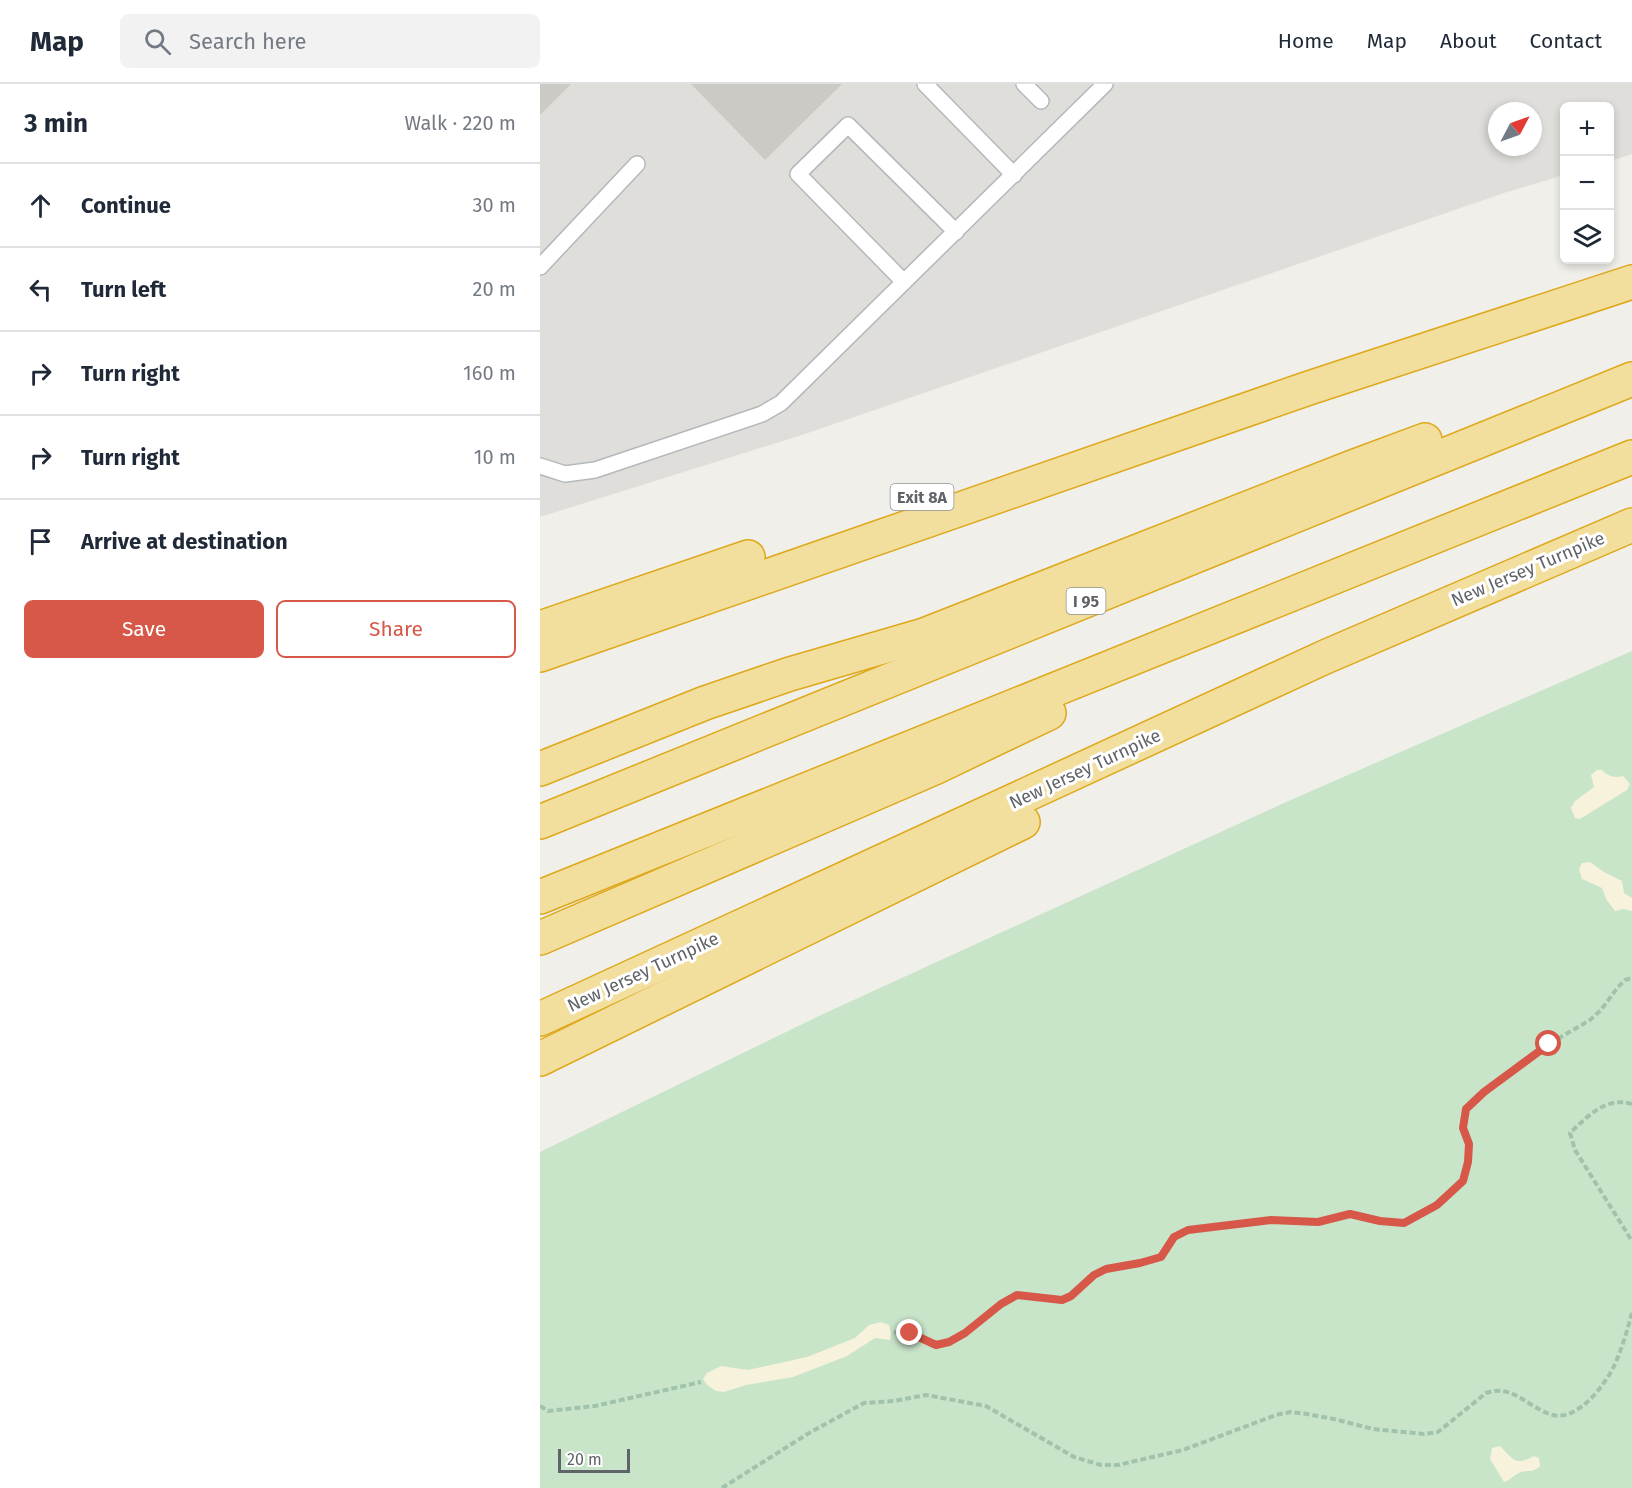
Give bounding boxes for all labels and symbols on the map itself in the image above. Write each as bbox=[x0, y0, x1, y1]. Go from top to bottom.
north arrow bbox=[1488, 102, 1542, 156]
road number: Exit 8A bbox=[890, 484, 953, 510]
street label: New Jersey Turnpike bbox=[1448, 527, 1608, 611]
road number: I 95 bbox=[1066, 588, 1106, 614]
street label: New Jersey Turnpike bbox=[1006, 724, 1164, 814]
street label: New Jersey Turnpike bbox=[564, 927, 722, 1017]
route start bbox=[1535, 1030, 1561, 1056]
route end bbox=[896, 1319, 922, 1345]
scale bar bbox=[558, 1446, 630, 1474]

